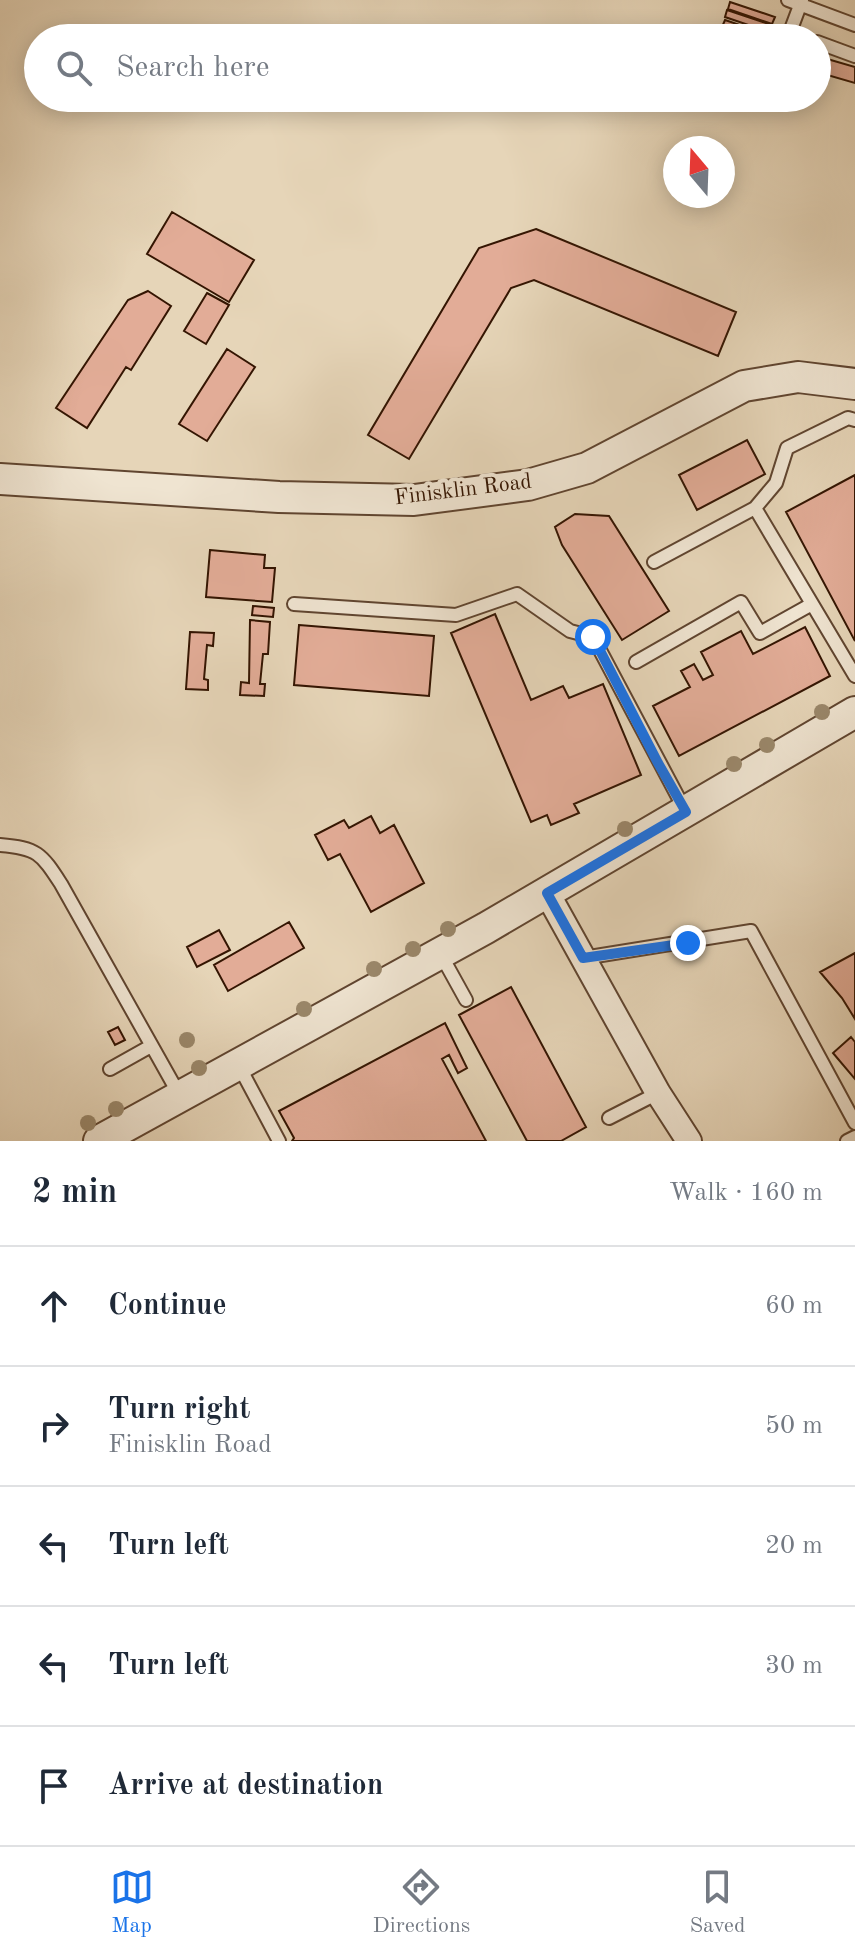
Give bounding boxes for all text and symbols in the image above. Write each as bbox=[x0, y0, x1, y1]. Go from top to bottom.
search box bbox=[24, 24, 831, 112]
icon: search bbox=[52, 46, 96, 90]
text: Search here bbox=[116, 53, 270, 83]
north arrow bbox=[663, 136, 735, 208]
street label: Finisklin Road bbox=[393, 471, 533, 509]
route start bbox=[575, 619, 611, 655]
route end bbox=[670, 925, 706, 961]
text: 2 min bbox=[32, 1176, 117, 1210]
text: Walk · 160 m bbox=[669, 1180, 823, 1206]
icon: ahead bbox=[32, 1284, 76, 1328]
text: Continue bbox=[108, 1291, 227, 1321]
text: 60 m bbox=[765, 1293, 823, 1319]
text: Turn right bbox=[108, 1395, 250, 1425]
icon: right bbox=[32, 1404, 76, 1448]
text: 50 m bbox=[765, 1413, 823, 1439]
text: Finisklin Road bbox=[108, 1432, 272, 1458]
icon: left bbox=[32, 1524, 76, 1568]
text: Turn left bbox=[108, 1531, 229, 1561]
text: 20 m bbox=[765, 1533, 823, 1559]
icon: left bbox=[32, 1644, 76, 1688]
text: Turn left bbox=[108, 1651, 229, 1681]
text: 30 m bbox=[765, 1653, 823, 1679]
icon: arrive bbox=[32, 1764, 76, 1808]
text: Arrive at destination bbox=[108, 1771, 383, 1801]
tab: Map bbox=[110, 1865, 154, 1940]
tab: Directions bbox=[373, 1865, 470, 1940]
tab: Saved bbox=[689, 1865, 745, 1940]

